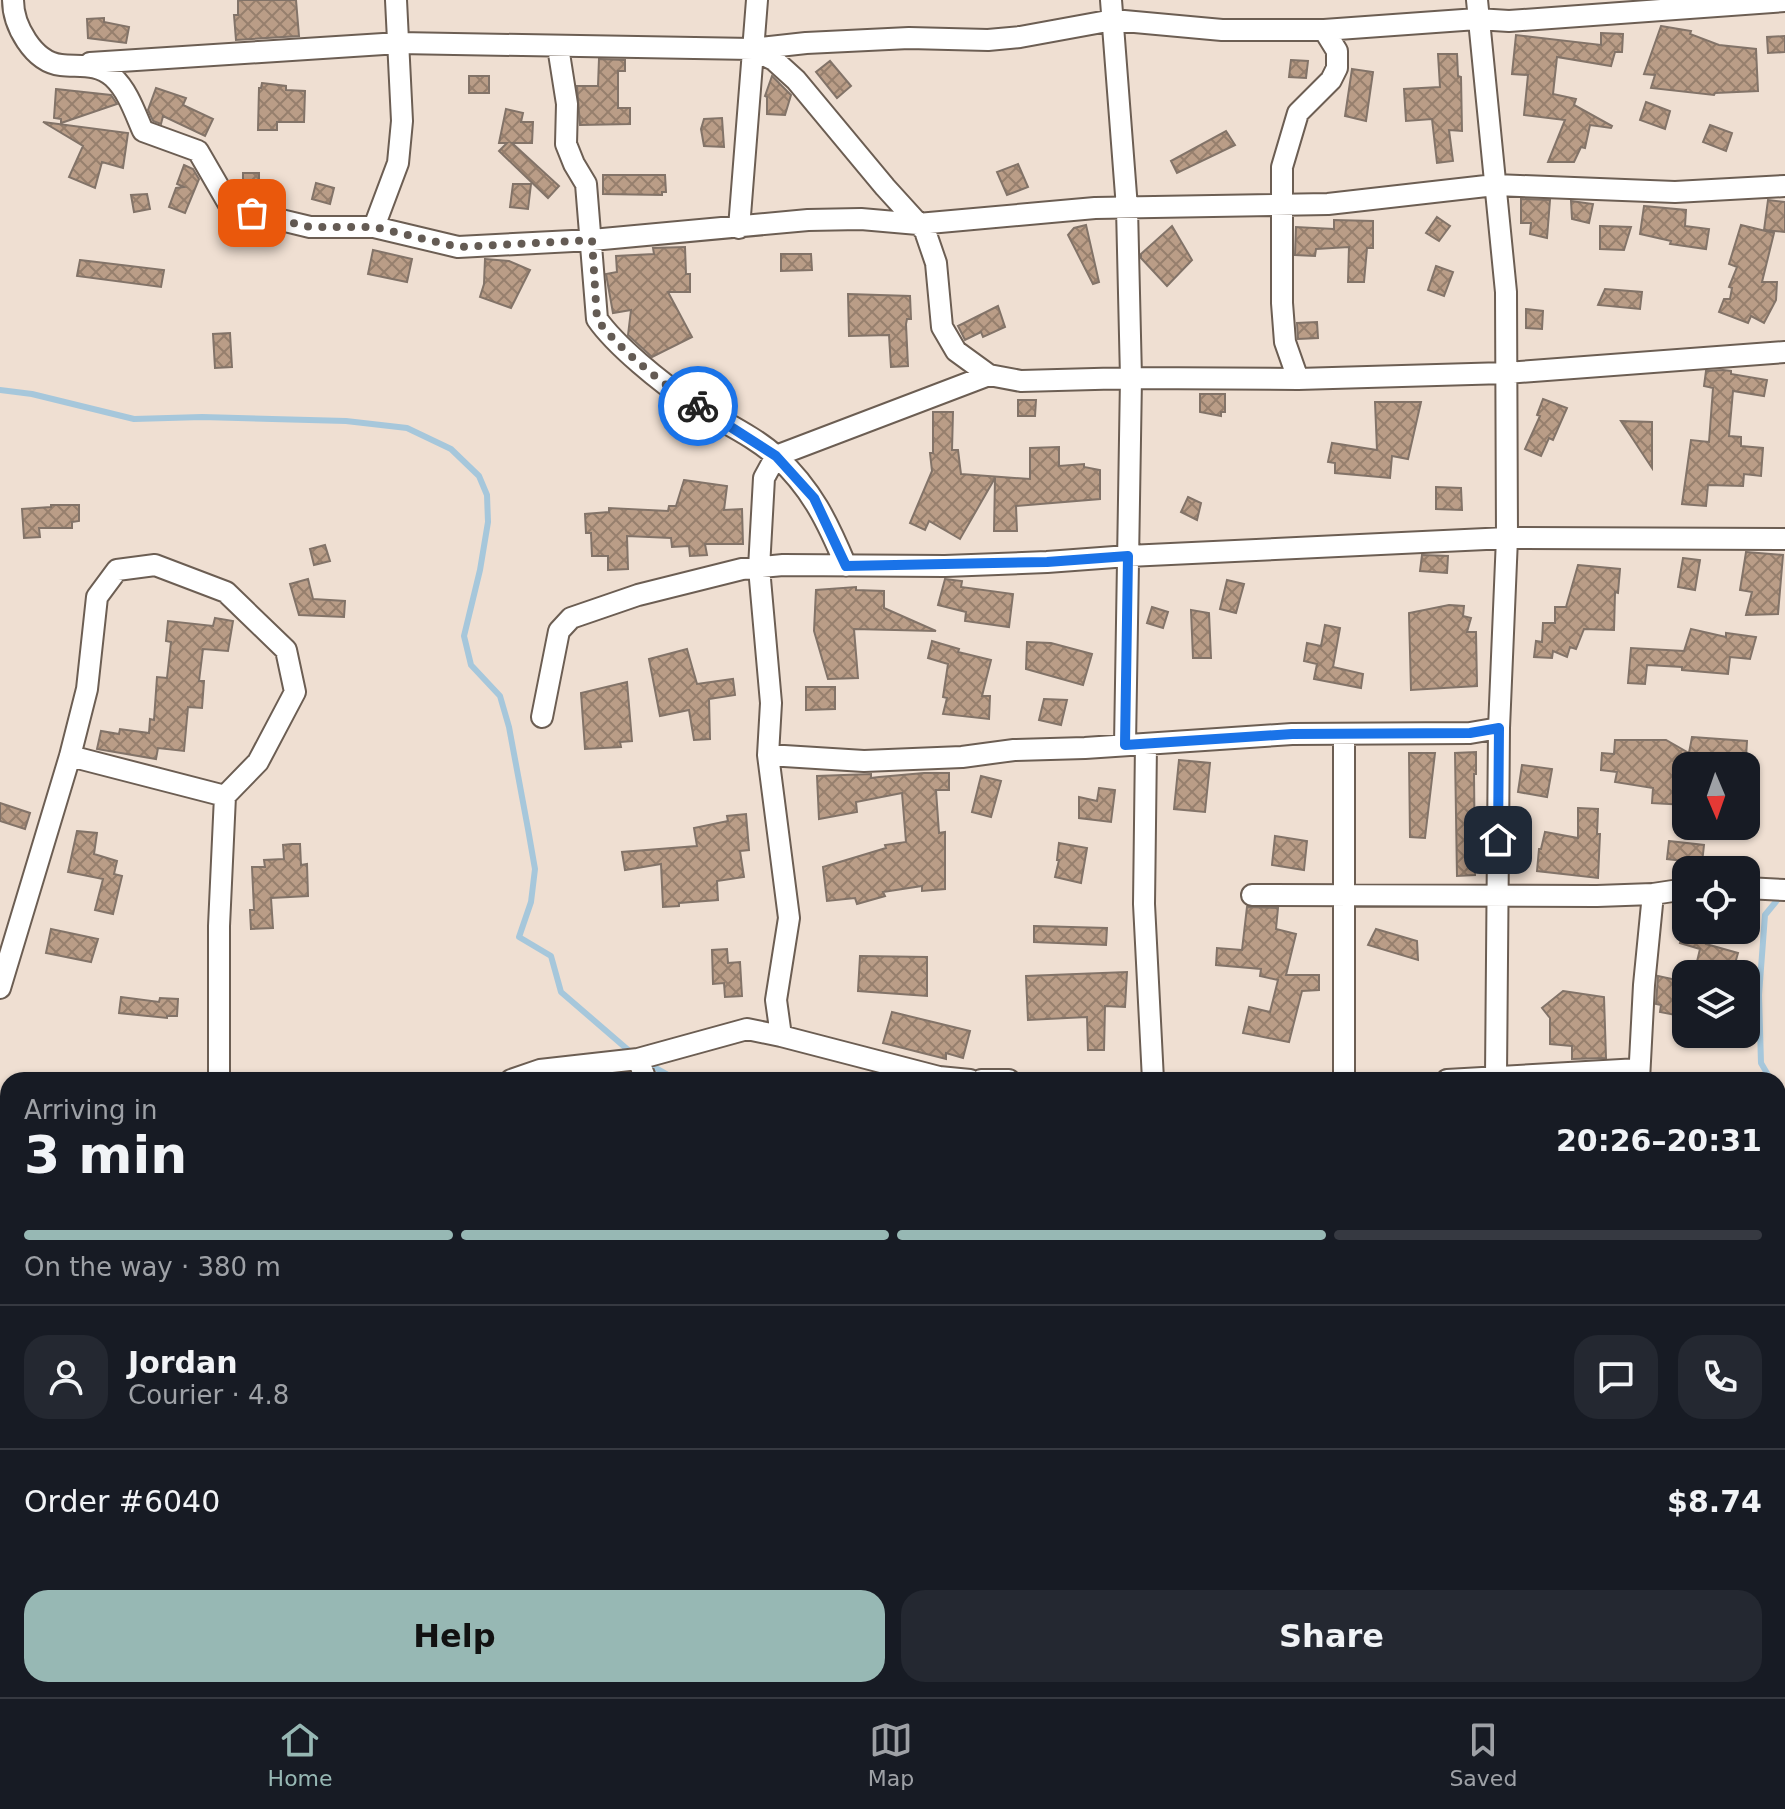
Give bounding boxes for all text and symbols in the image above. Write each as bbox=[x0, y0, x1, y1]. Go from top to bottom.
pin bbox=[218, 179, 286, 247]
icon: bag bbox=[230, 191, 274, 235]
courier bbox=[658, 366, 738, 446]
icon: bike bbox=[676, 384, 720, 428]
north arrow bbox=[1672, 752, 1760, 840]
map controls bbox=[1672, 752, 1760, 1048]
pin bbox=[1464, 806, 1532, 874]
icon: home bbox=[1476, 818, 1520, 862]
button: locate bbox=[1672, 856, 1760, 944]
button: layers bbox=[1672, 960, 1760, 1048]
text: Arriving in bbox=[24, 1095, 158, 1125]
text: 20:26–20:31 bbox=[1556, 1123, 1762, 1158]
text: 3 min bbox=[24, 1125, 187, 1185]
text: On the way · 380 m bbox=[24, 1252, 281, 1282]
button: person bbox=[24, 1335, 108, 1419]
button: chat bbox=[1574, 1335, 1658, 1419]
button: phone bbox=[1678, 1335, 1762, 1419]
text: Jordan bbox=[128, 1345, 238, 1380]
text: Courier · 4.8 bbox=[128, 1380, 289, 1410]
text: Order #6040 bbox=[24, 1484, 220, 1519]
text: $8.74 bbox=[1667, 1484, 1762, 1519]
button: Help bbox=[24, 1590, 885, 1682]
button: Share bbox=[901, 1590, 1762, 1682]
tab: Home bbox=[268, 1718, 333, 1791]
tab: Map bbox=[868, 1718, 914, 1791]
tab: Saved bbox=[1449, 1718, 1517, 1791]

